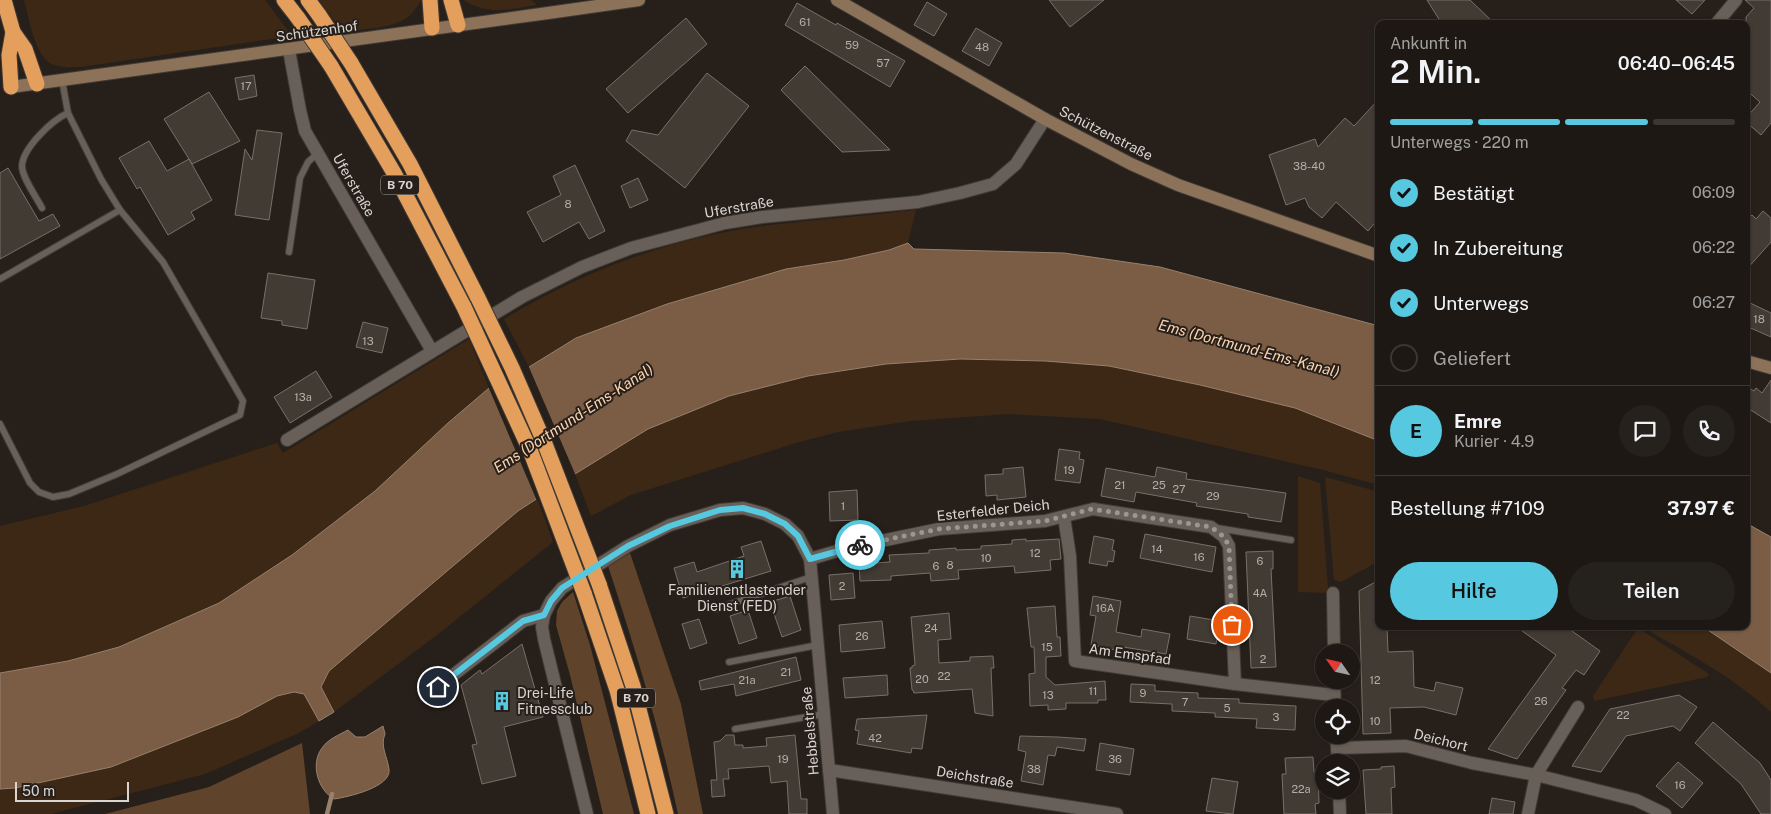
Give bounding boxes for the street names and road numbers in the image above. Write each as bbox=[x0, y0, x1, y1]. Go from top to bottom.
street label: Schützenhof bbox=[275, 17, 359, 45]
street label: Schützenstraße bbox=[1057, 103, 1155, 163]
street label: Uferstraße bbox=[330, 151, 378, 219]
road number: B 70 bbox=[381, 176, 419, 194]
street label: Uferstraße bbox=[703, 193, 775, 221]
street label: Esterfelder Deich bbox=[936, 496, 1050, 524]
street label: Am Emspfad bbox=[1088, 640, 1172, 668]
street label: Hebbelstraße bbox=[798, 686, 822, 776]
road number: B 70 bbox=[617, 688, 655, 708]
street label: Deichort bbox=[1412, 726, 1470, 754]
street label: Deichstraße bbox=[935, 763, 1015, 791]

